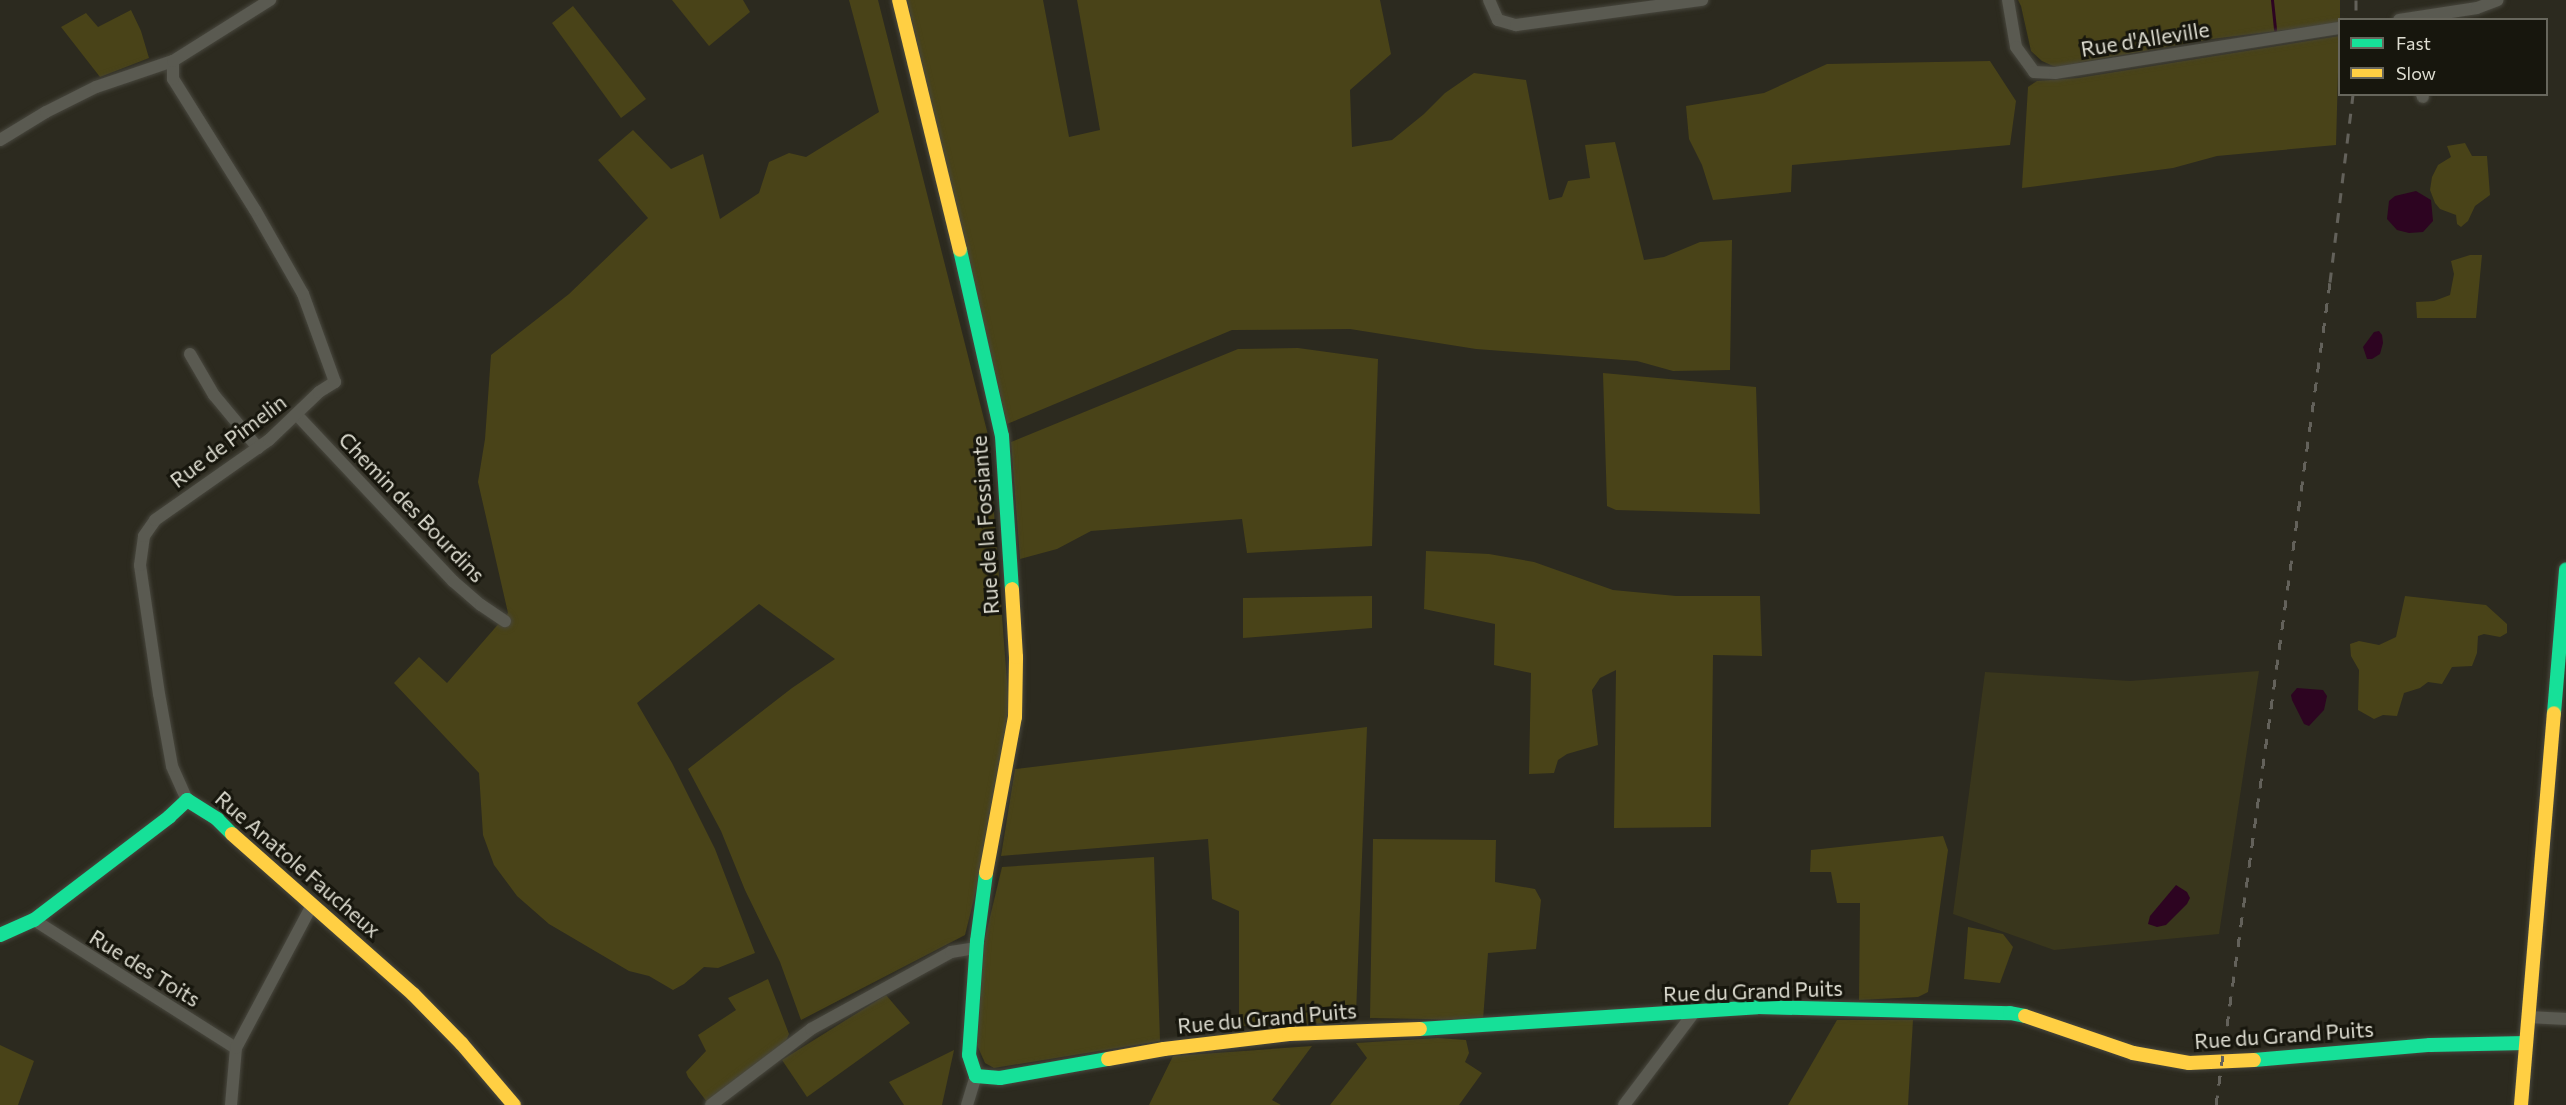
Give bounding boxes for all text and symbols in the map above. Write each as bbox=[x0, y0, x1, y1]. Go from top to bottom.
street label: Rue d'Alleville bbox=[2079, 16, 2211, 62]
legend bbox=[2338, 18, 2548, 96]
text: Fast bbox=[2396, 32, 2431, 54]
text: Slow bbox=[2396, 62, 2436, 84]
street label: Rue de Pimelin bbox=[165, 389, 291, 493]
street label: Chemin des Bourdins bbox=[334, 427, 490, 587]
street label: Rue de la Fossiante bbox=[966, 435, 1004, 615]
street label: Rue Anatole Faucheux bbox=[210, 785, 386, 943]
street label: Rue des Toits bbox=[85, 924, 205, 1012]
street label: Rue du Grand Puits bbox=[1663, 975, 1843, 1007]
street label: Rue du Grand Puits bbox=[1176, 998, 1358, 1038]
street label: Rue du Grand Puits bbox=[2193, 1016, 2375, 1054]

